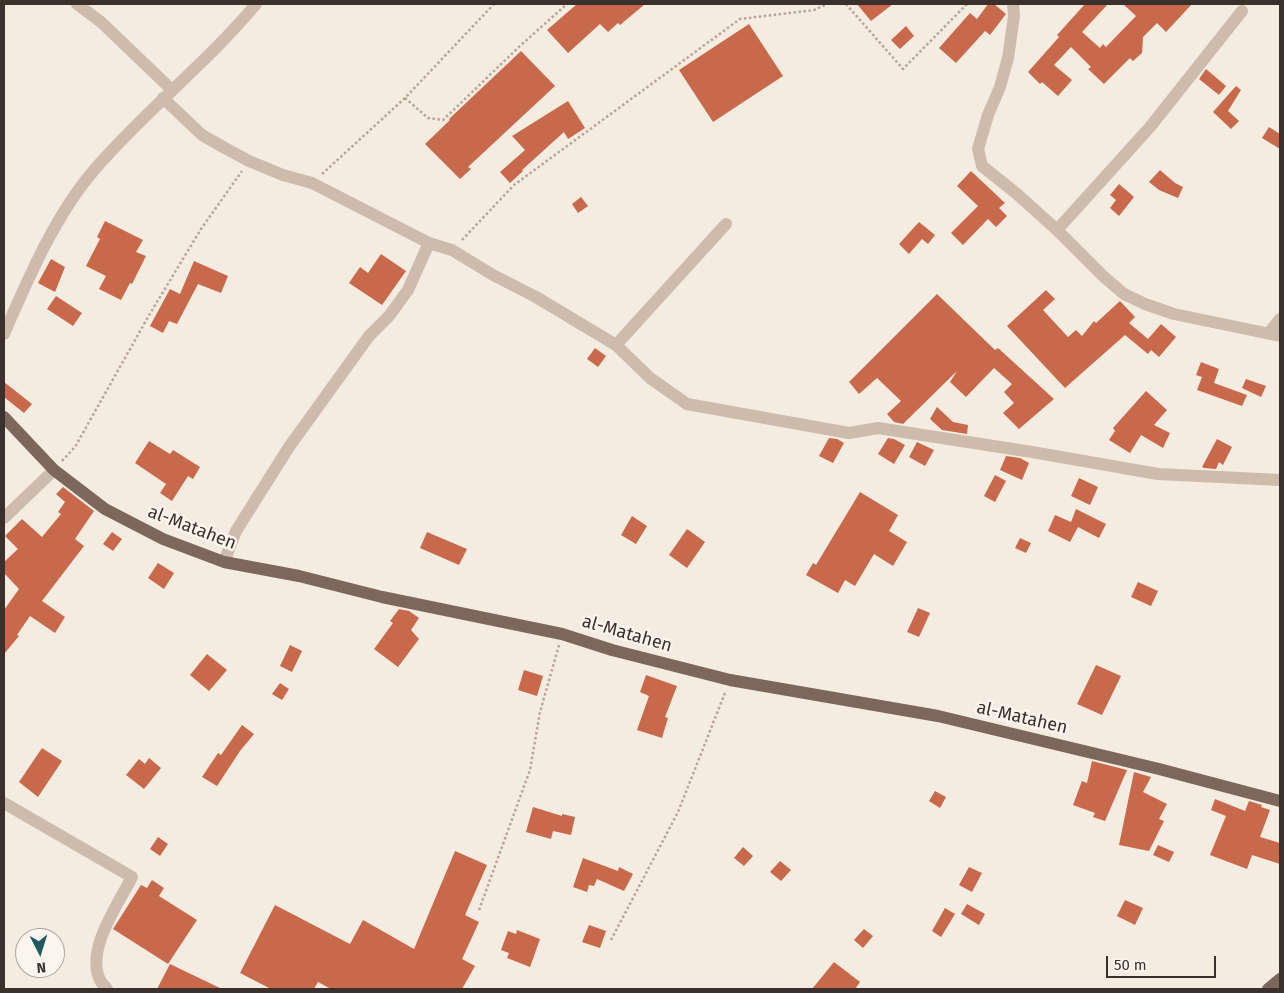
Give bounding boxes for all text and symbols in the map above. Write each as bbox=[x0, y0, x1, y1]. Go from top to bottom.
street label: al-Matahen bbox=[145, 501, 239, 555]
street label: al-Matahen bbox=[579, 611, 675, 657]
street label: al-Matahen bbox=[974, 697, 1070, 739]
north arrow bbox=[15, 928, 65, 978]
scale bar bbox=[1109, 946, 1219, 978]
text: 50 m bbox=[1114, 956, 1147, 974]
text: N bbox=[36, 959, 47, 976]

